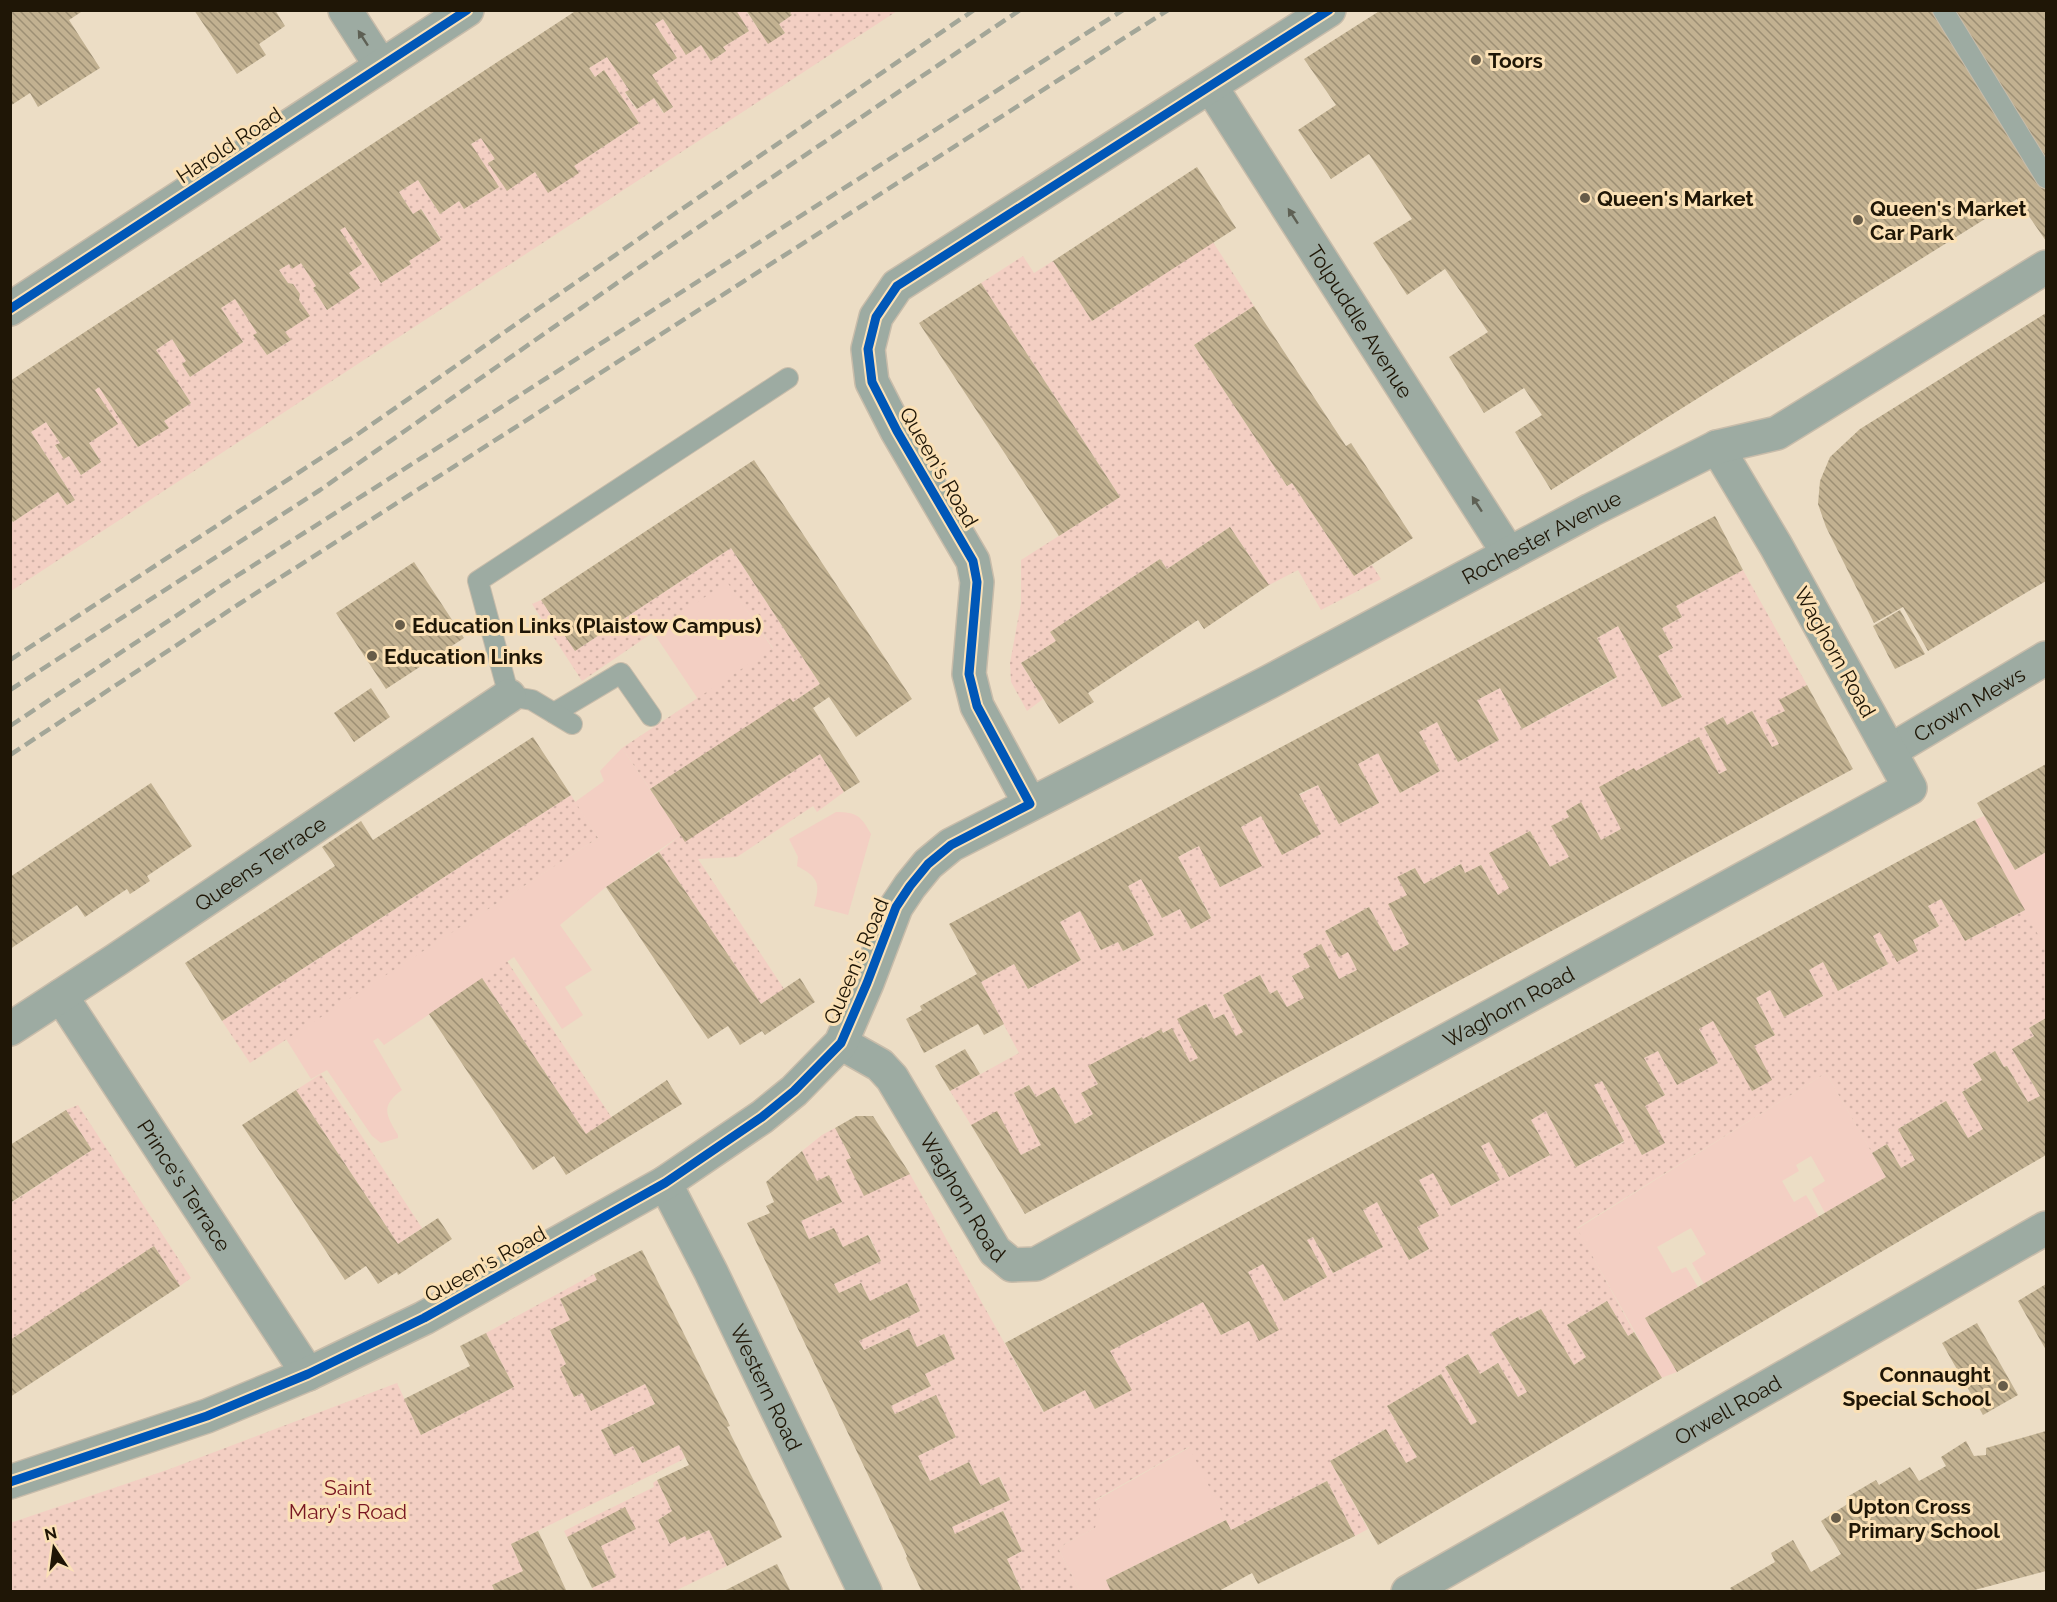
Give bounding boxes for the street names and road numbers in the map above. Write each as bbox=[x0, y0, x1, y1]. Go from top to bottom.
street label: Harold Road bbox=[172, 102, 286, 188]
street label: Tolpuddle Avenue bbox=[1302, 240, 1419, 403]
street label: Queen's Road bbox=[894, 402, 984, 532]
street label: Rochester Avenue bbox=[1457, 485, 1625, 589]
street label: Waghorn Road bbox=[1789, 582, 1881, 722]
street label: Crown Mews bbox=[1909, 661, 2029, 747]
street label: Queens Terrace bbox=[190, 810, 330, 916]
street label: Queen's Road bbox=[818, 894, 894, 1028]
street label: Waghorn Road bbox=[1439, 961, 1578, 1052]
street label: Prince's Terrace bbox=[132, 1115, 237, 1256]
street label: Waghorn Road bbox=[915, 1128, 1011, 1267]
street label: Queen's Road bbox=[420, 1220, 550, 1308]
street label: Western Road bbox=[725, 1320, 808, 1455]
street label: Orwell Road bbox=[1670, 1369, 1785, 1450]

